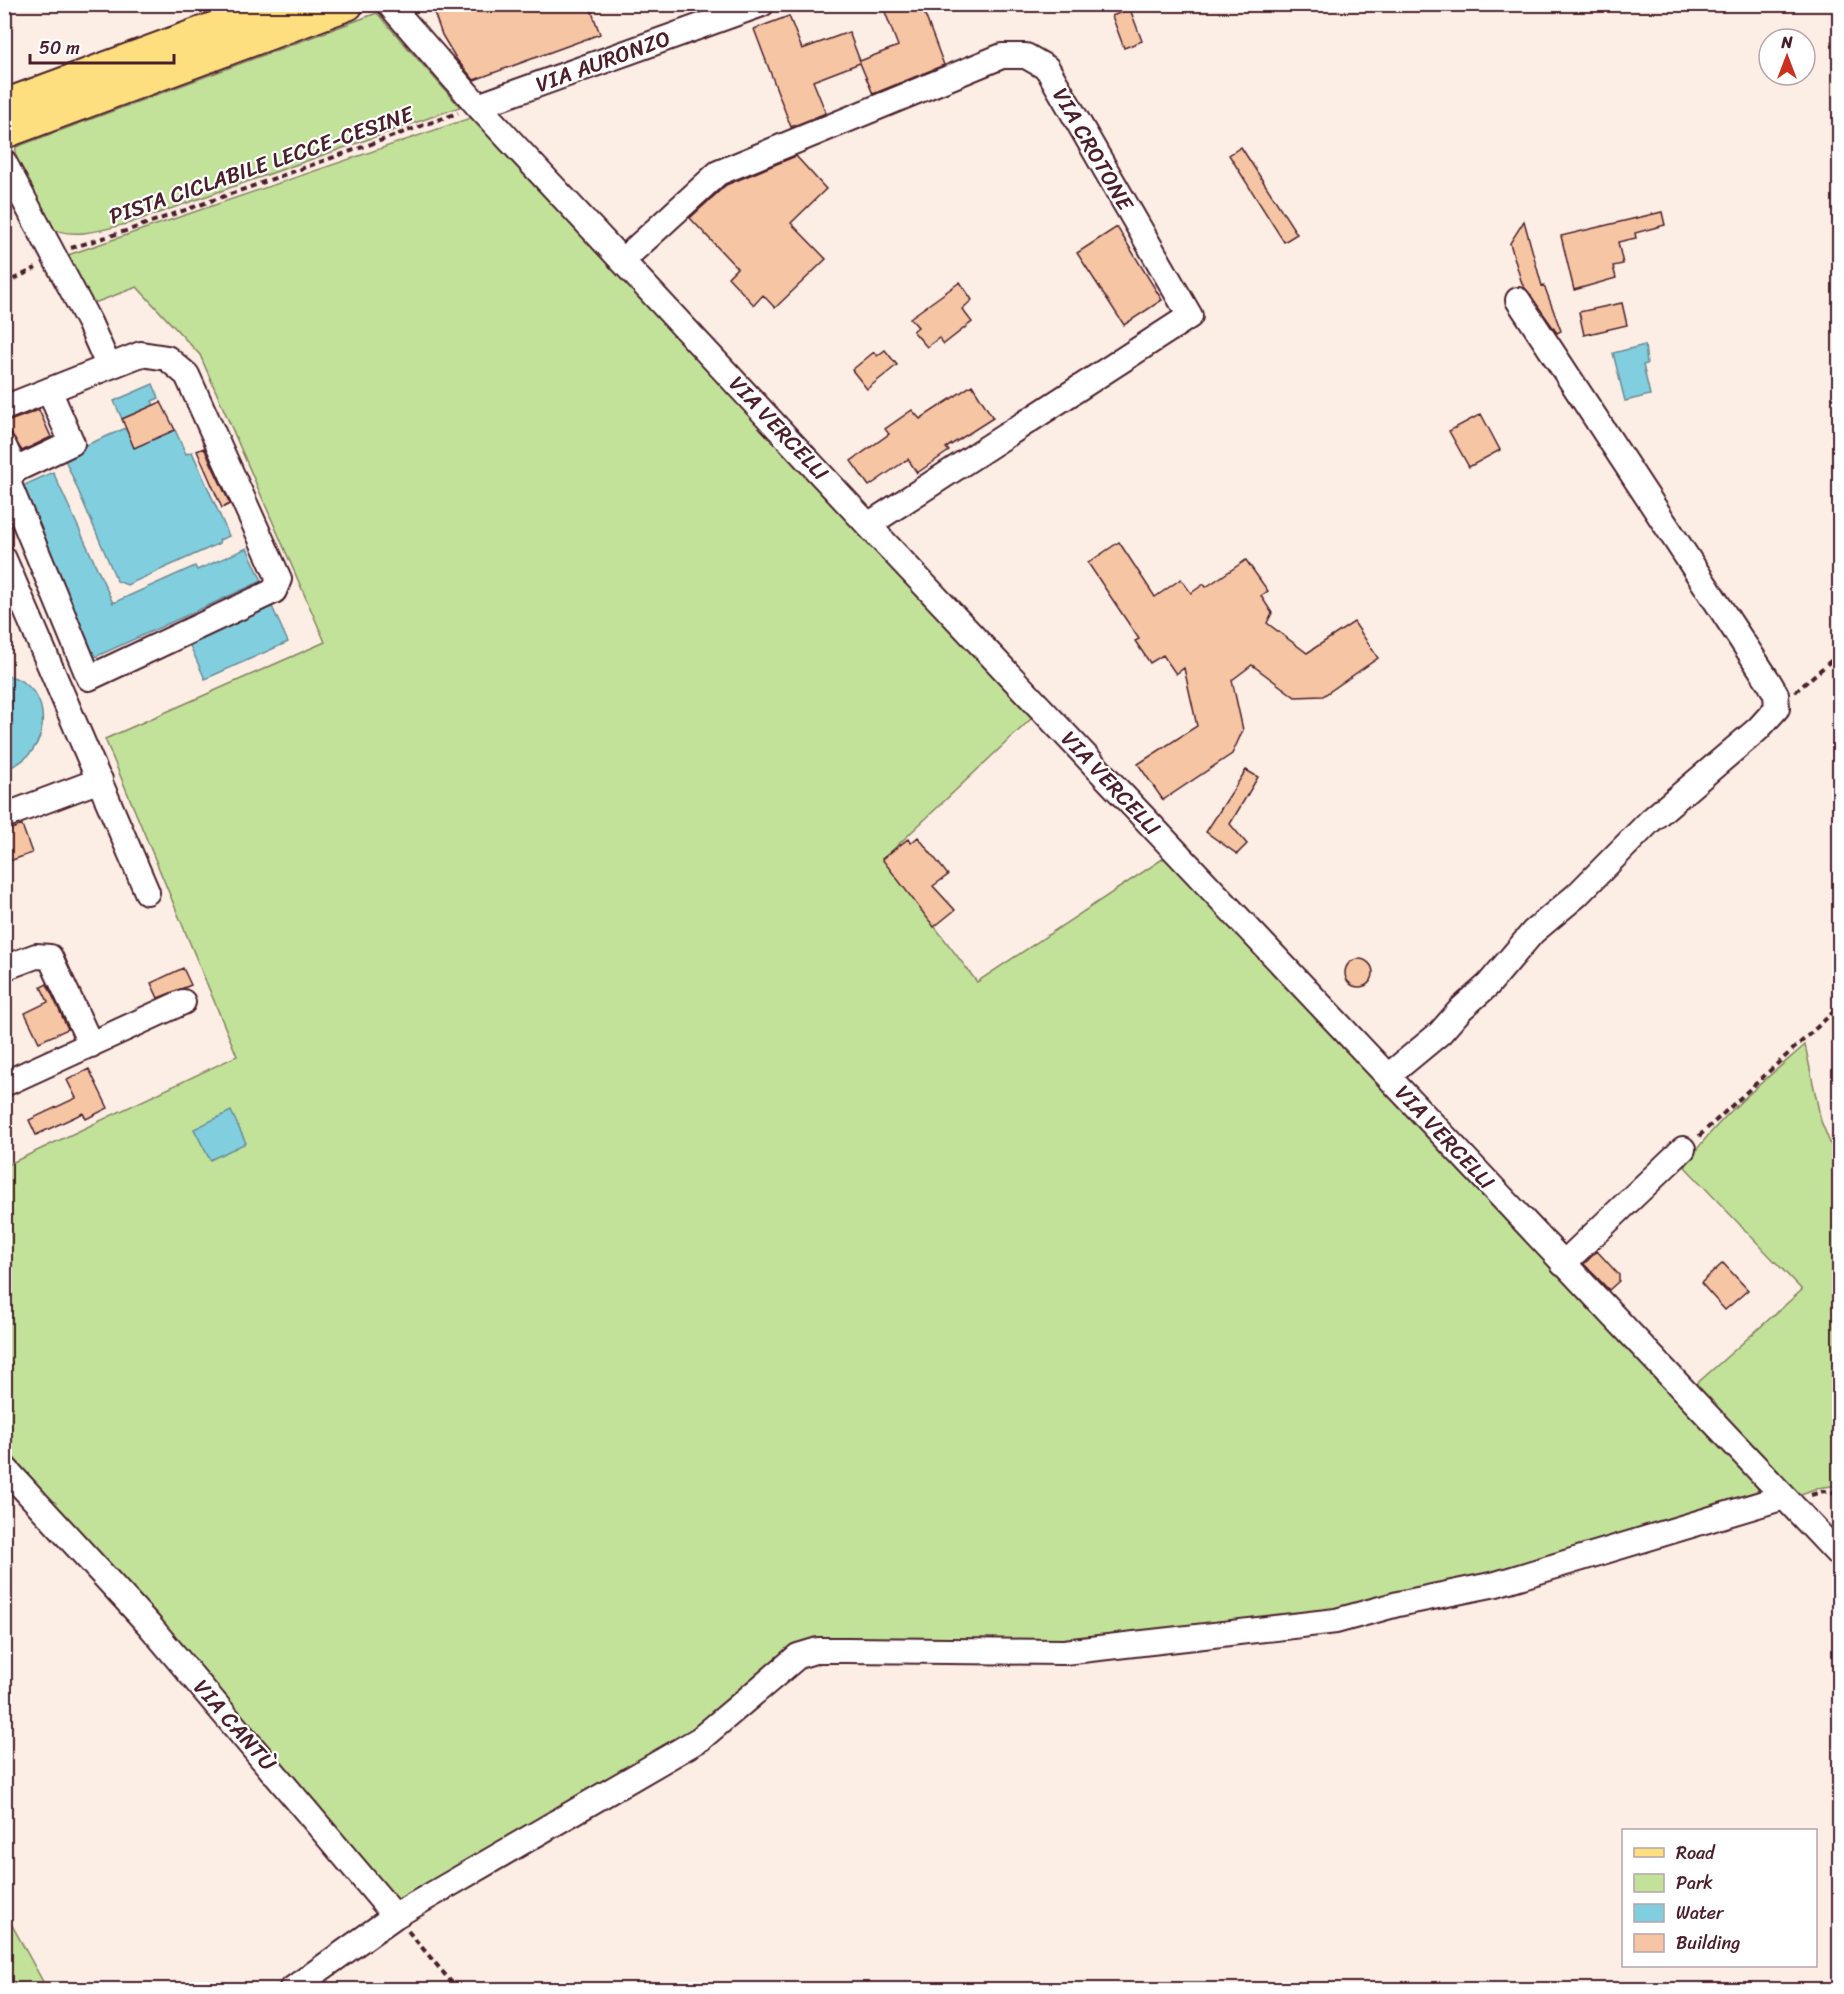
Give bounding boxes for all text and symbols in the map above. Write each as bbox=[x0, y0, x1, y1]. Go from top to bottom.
street label: VIA AURONZO bbox=[530, 19, 676, 103]
scale bar bbox=[30, 27, 174, 65]
north arrow bbox=[1757, 27, 1817, 87]
text: N bbox=[1780, 28, 1793, 57]
text: 50 m bbox=[39, 32, 80, 64]
street label: VIA CROTONE bbox=[1042, 80, 1145, 220]
street label: PISTA CICLABILE LECCE-CESINE bbox=[104, 94, 420, 235]
street label: VIA VERCELLI bbox=[719, 366, 839, 490]
street label: VIA VERCELLI bbox=[1051, 721, 1171, 845]
street label: VIA VERCELLI bbox=[1385, 1075, 1505, 1199]
street label: VIA CANTÙ bbox=[184, 1670, 287, 1780]
legend bbox=[1622, 1829, 1817, 1967]
text: Road bbox=[1676, 1837, 1716, 1869]
text: Park bbox=[1676, 1867, 1713, 1899]
text: Water bbox=[1676, 1897, 1725, 1929]
text: Building bbox=[1676, 1927, 1740, 1959]

